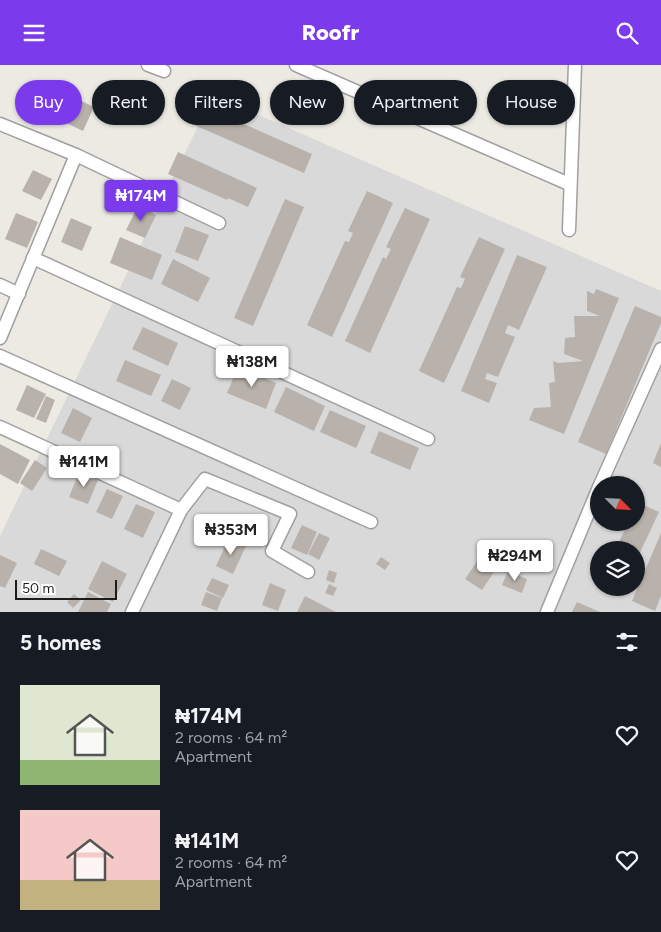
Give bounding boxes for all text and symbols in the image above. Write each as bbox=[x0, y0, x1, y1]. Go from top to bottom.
icon: menu bbox=[20, 19, 48, 47]
text: Roofr bbox=[302, 19, 359, 46]
icon: search bbox=[613, 19, 641, 47]
chip: Buy bbox=[15, 80, 82, 125]
chip: Rent bbox=[92, 80, 165, 125]
chip: Filters bbox=[175, 80, 260, 125]
chip: New bbox=[270, 80, 344, 125]
chip: Apartment bbox=[354, 80, 477, 125]
chip: House bbox=[487, 80, 575, 125]
pin: ₦174M bbox=[106, 179, 176, 222]
text: ₦174M bbox=[115, 186, 167, 205]
pin: ₦138M bbox=[217, 345, 287, 388]
text: ₦138M bbox=[227, 352, 277, 371]
pin: ₦141M bbox=[49, 445, 119, 488]
text: ₦141M bbox=[60, 452, 108, 471]
north arrow bbox=[590, 476, 645, 531]
map controls bbox=[590, 476, 645, 596]
pin: ₦353M bbox=[196, 513, 266, 556]
text: ₦353M bbox=[205, 520, 257, 539]
pin: ₦294M bbox=[480, 539, 550, 582]
button: layers bbox=[590, 541, 645, 596]
text: ₦294M bbox=[488, 546, 542, 565]
scale bar bbox=[15, 577, 118, 600]
text: 50 m bbox=[22, 580, 54, 597]
icon: filters bbox=[613, 628, 641, 656]
text: 5 homes bbox=[20, 630, 101, 655]
text: ₦174M bbox=[175, 703, 242, 728]
icon: home bbox=[60, 705, 120, 765]
icon: heart bbox=[613, 721, 641, 749]
text: 2 rooms · 64 m² bbox=[175, 728, 287, 747]
text: Apartment bbox=[175, 747, 252, 766]
text: ₦141M bbox=[175, 828, 239, 853]
icon: home bbox=[60, 830, 120, 890]
icon: heart bbox=[613, 846, 641, 874]
text: 2 rooms · 64 m² bbox=[175, 853, 287, 872]
text: Apartment bbox=[175, 872, 252, 891]

